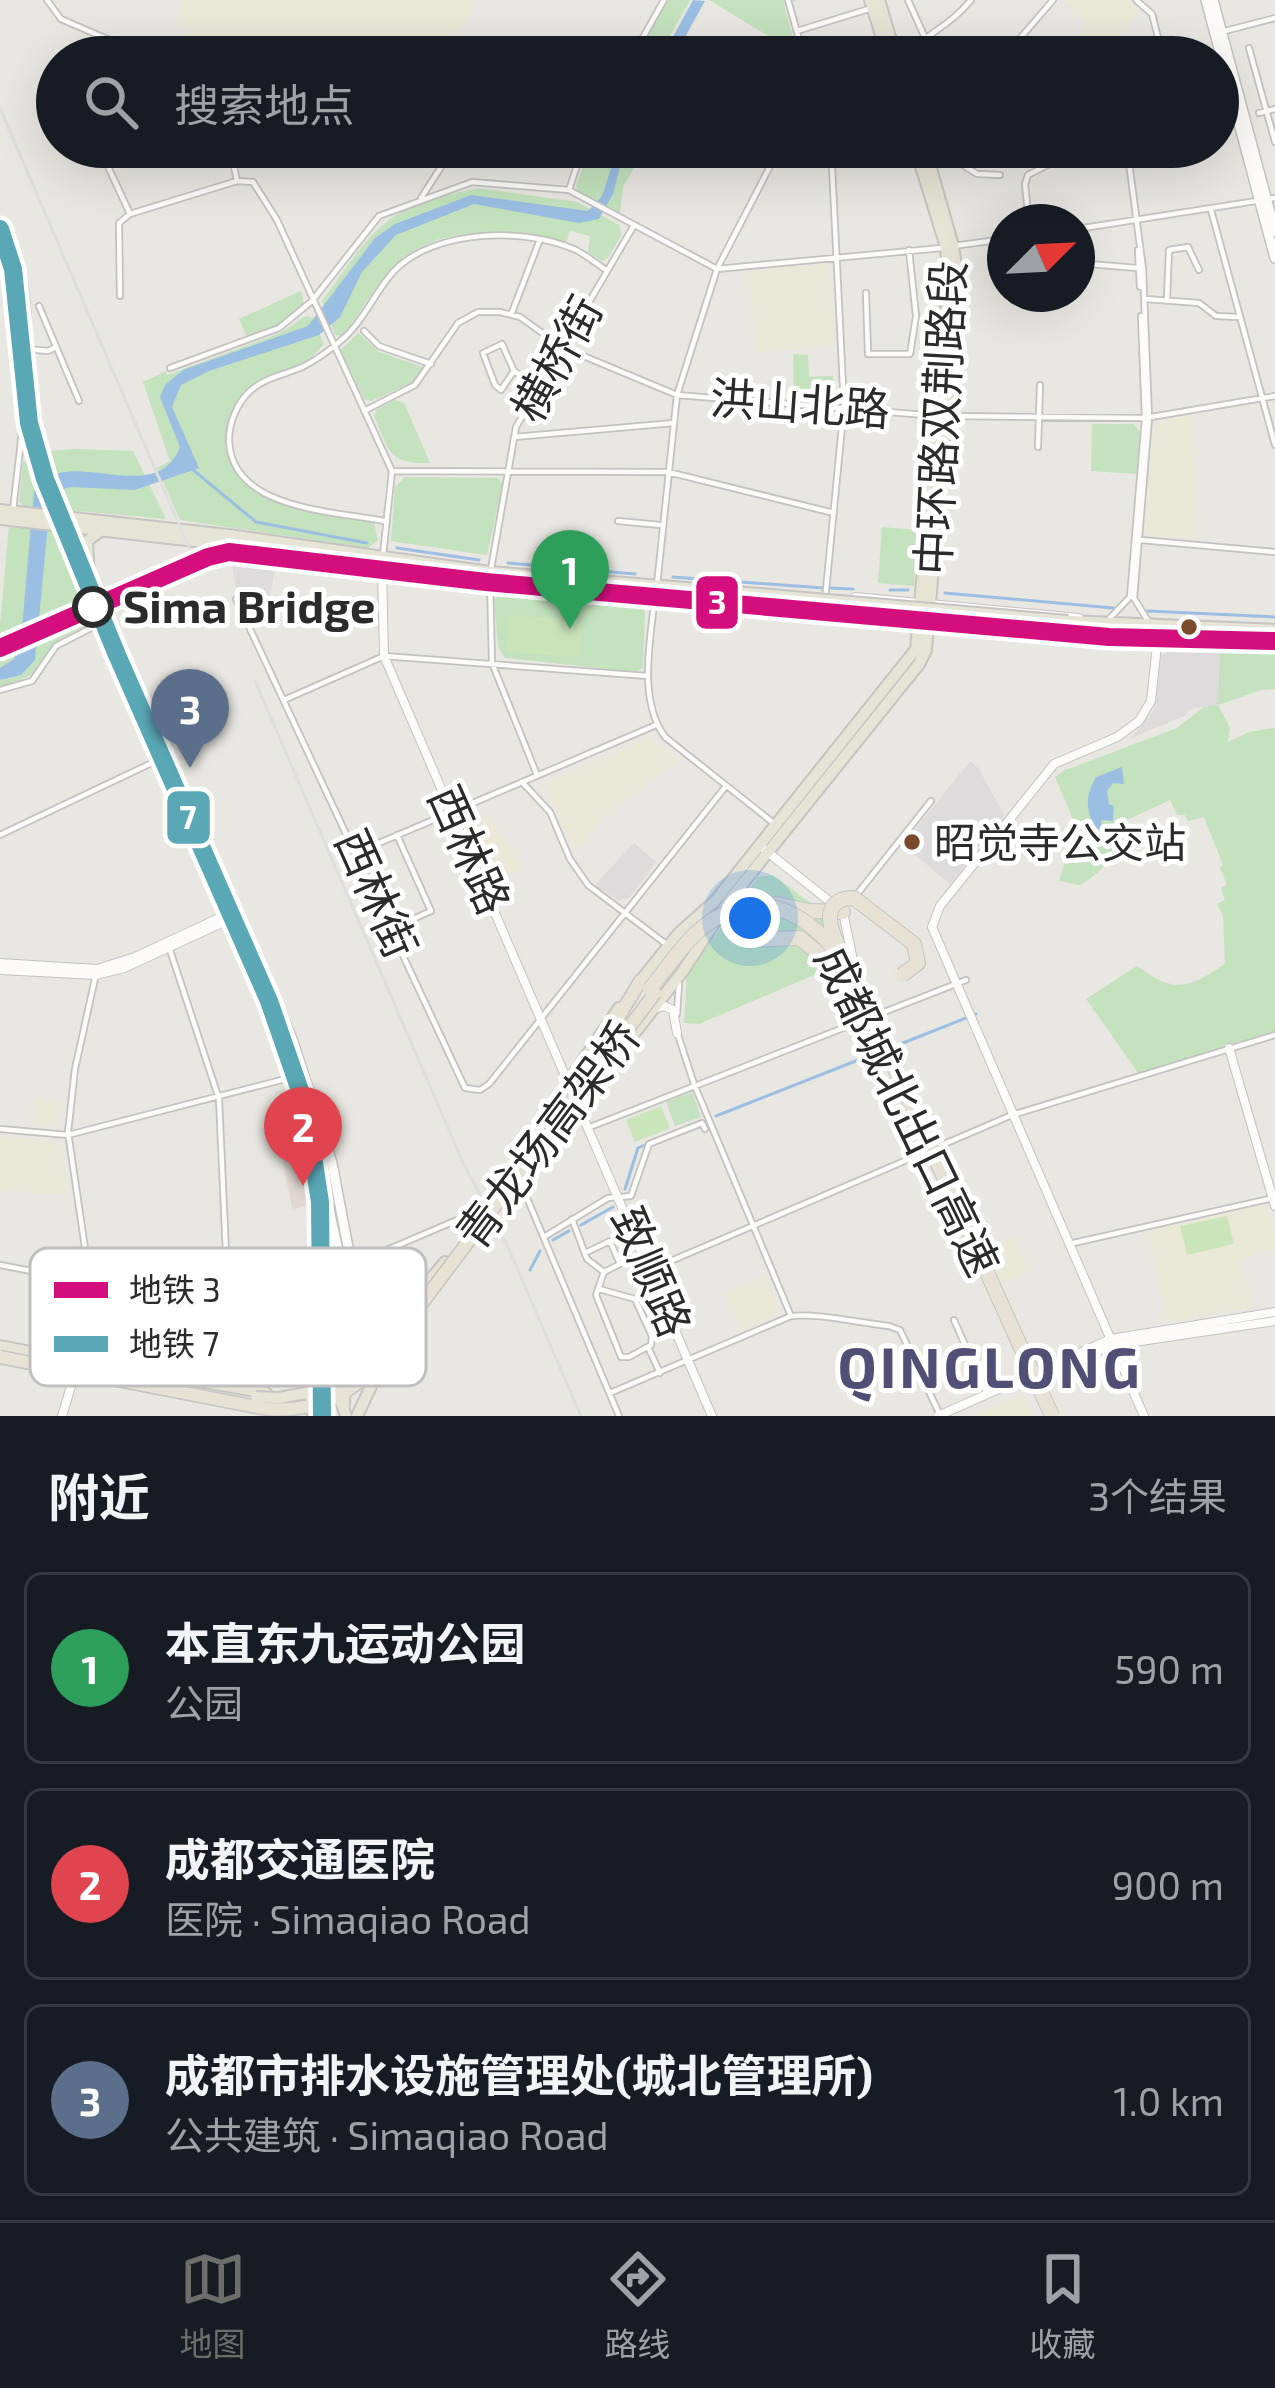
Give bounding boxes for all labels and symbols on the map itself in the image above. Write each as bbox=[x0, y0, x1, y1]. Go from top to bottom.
north arrow bbox=[987, 204, 1095, 312]
street label: 中环路双荆路段 bbox=[904, 259, 974, 577]
street label: 横桥街 bbox=[499, 286, 612, 430]
street label: 洪山北路 bbox=[708, 369, 892, 435]
pin: 1 bbox=[531, 530, 609, 629]
line badge: 3 bbox=[694, 574, 740, 631]
place label: Sima Bridge bbox=[123, 578, 375, 632]
text: 3 bbox=[708, 581, 726, 621]
marker: Sima Bridge bbox=[74, 588, 112, 626]
unlabelled marker bbox=[1178, 616, 1200, 638]
pin: 3 bbox=[151, 669, 229, 768]
street label: 西林路 bbox=[419, 777, 523, 922]
line badge: 7 bbox=[165, 789, 212, 846]
text: 7 bbox=[179, 796, 197, 836]
place label: 昭觉寺公交站 bbox=[934, 816, 1186, 866]
street label: 西林街 bbox=[326, 821, 430, 966]
marker: 昭觉寺公交站 bbox=[901, 831, 923, 853]
your location bbox=[720, 888, 780, 948]
street label: 成都城北出口高速 bbox=[806, 936, 1012, 1284]
street label: 青龙场高架桥 bbox=[444, 1010, 649, 1258]
pin: 2 bbox=[264, 1087, 342, 1186]
street label: 致顺路 bbox=[602, 1199, 704, 1344]
legend bbox=[30, 1248, 426, 1386]
text: 地铁 3 bbox=[129, 1269, 221, 1309]
text: 地铁 7 bbox=[129, 1323, 219, 1363]
district label: QINGLONG bbox=[837, 1331, 1143, 1402]

